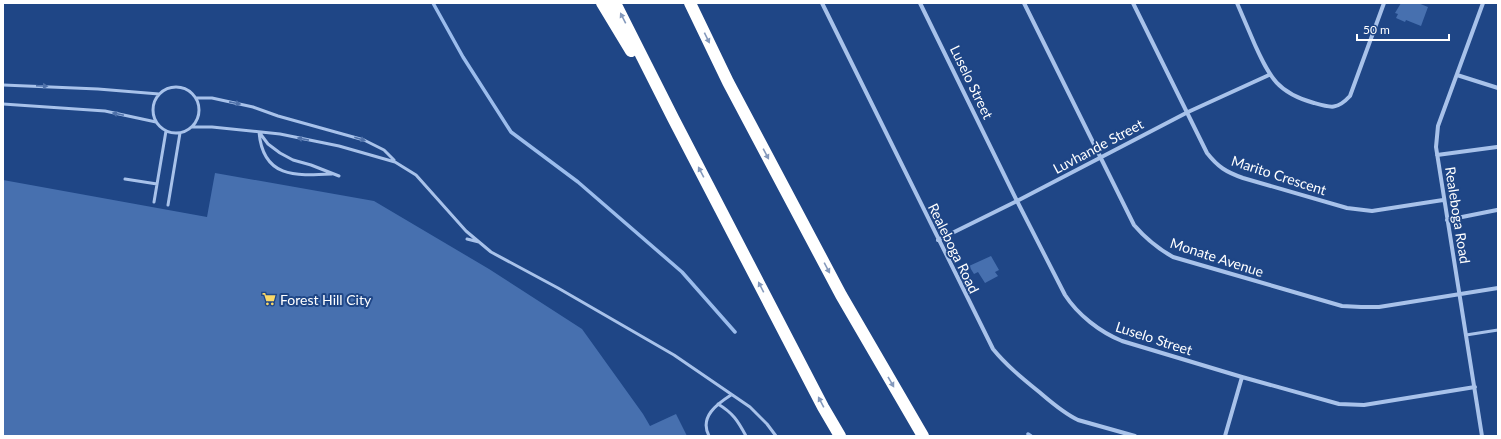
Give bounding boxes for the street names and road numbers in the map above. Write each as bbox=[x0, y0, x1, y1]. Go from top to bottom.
street label: Luselo Street bbox=[947, 42, 997, 122]
street label: Luvhande Street bbox=[1050, 115, 1146, 177]
street label: Marito Crescent bbox=[1229, 152, 1329, 198]
street label: Realeboga Road bbox=[1442, 165, 1474, 265]
street label: Realeboga Road bbox=[925, 200, 983, 296]
street label: Monate Avenue bbox=[1168, 234, 1266, 280]
street label: Luselo Street bbox=[1113, 318, 1195, 358]

